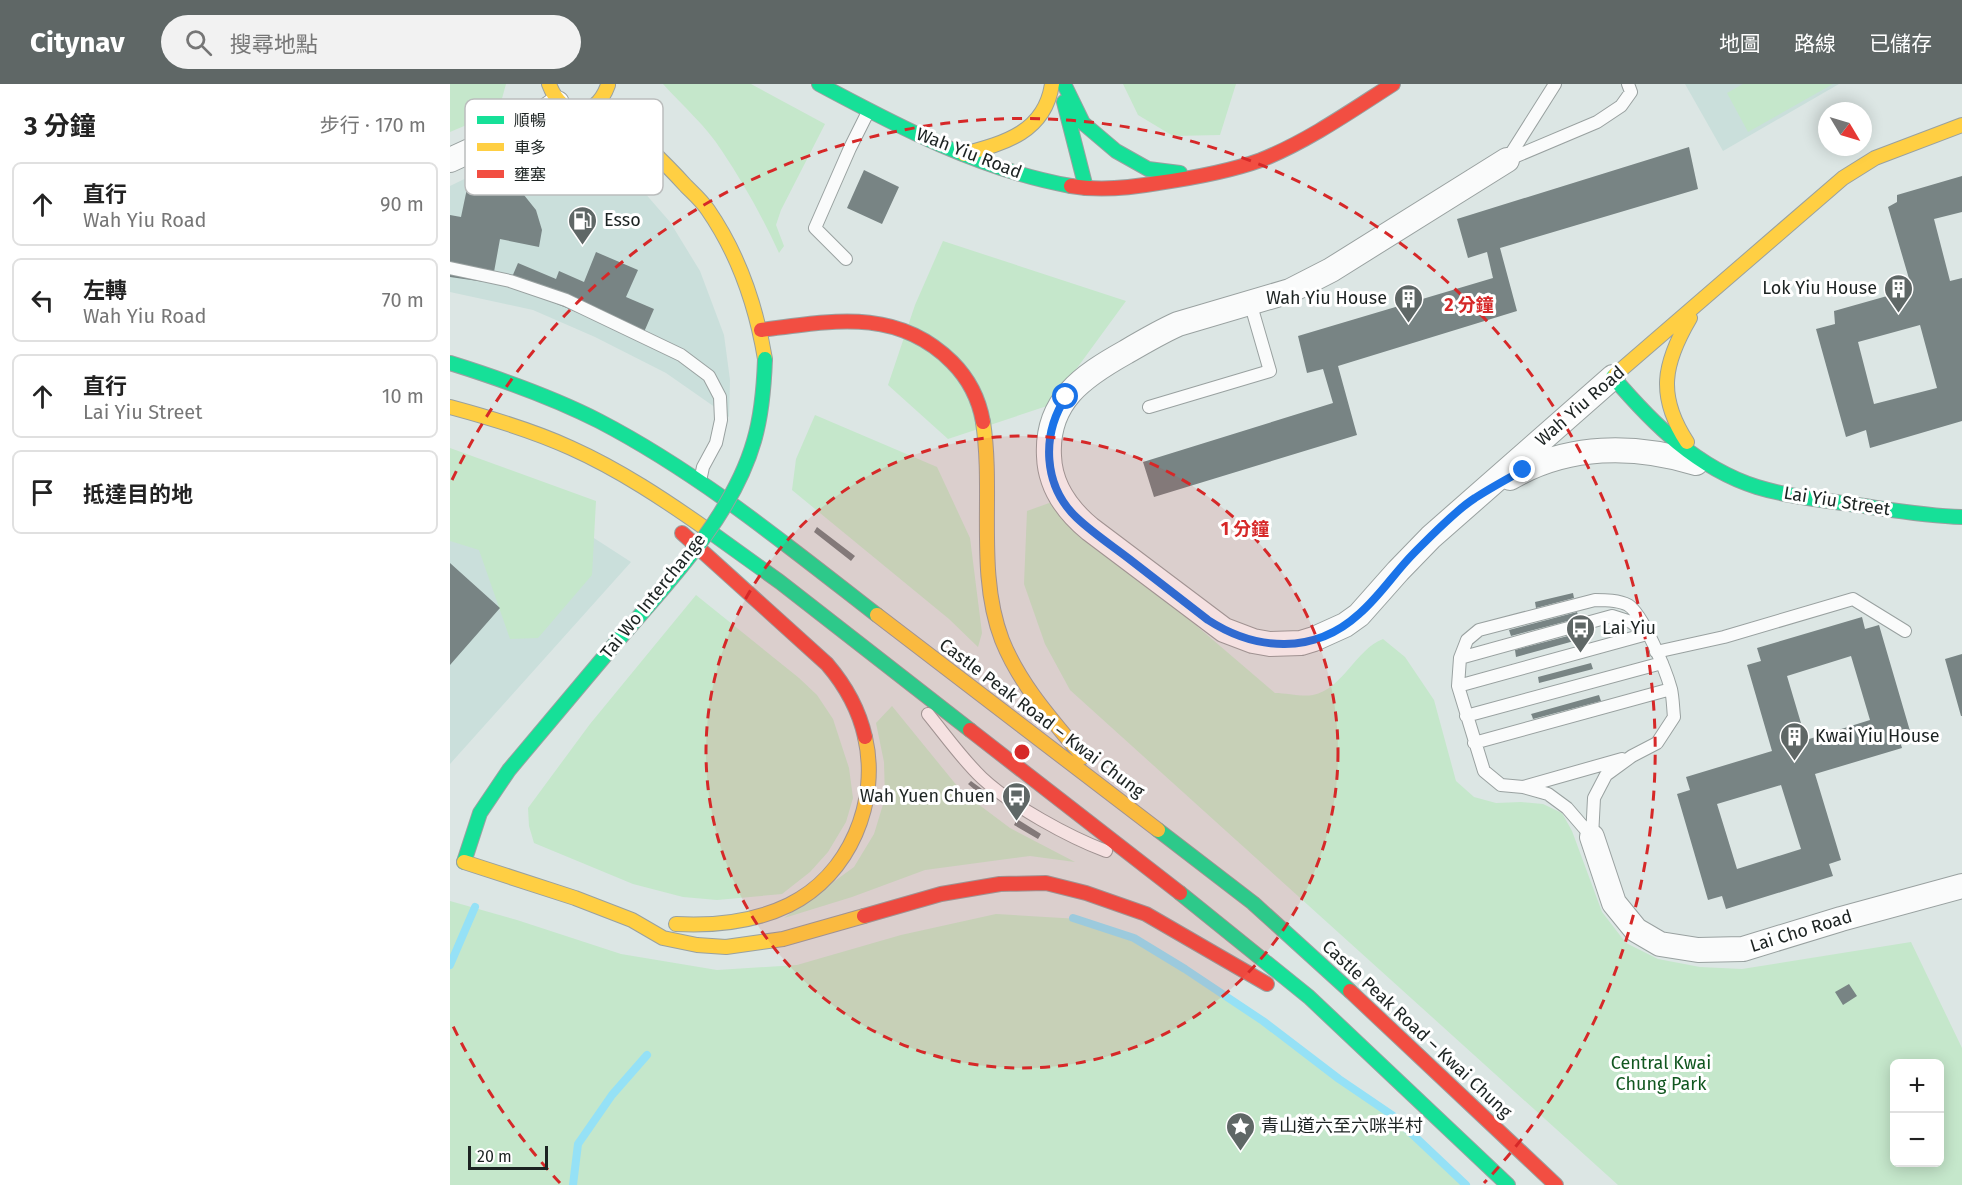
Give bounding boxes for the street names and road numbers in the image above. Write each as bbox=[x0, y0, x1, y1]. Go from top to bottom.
street label: Wah Yiu Road bbox=[913, 123, 1025, 183]
street label: Wah Yiu Road bbox=[1531, 361, 1629, 451]
street label: Lai Yiu Street bbox=[1782, 482, 1892, 520]
street label: Tai Wo Interchange bbox=[596, 529, 710, 663]
street label: Castle Peak Road – Kwai Chung bbox=[935, 634, 1150, 803]
street label: Lai Cho Road bbox=[1747, 905, 1855, 957]
street label: Castle Peak Road – Kwai Chung bbox=[1318, 935, 1517, 1123]

